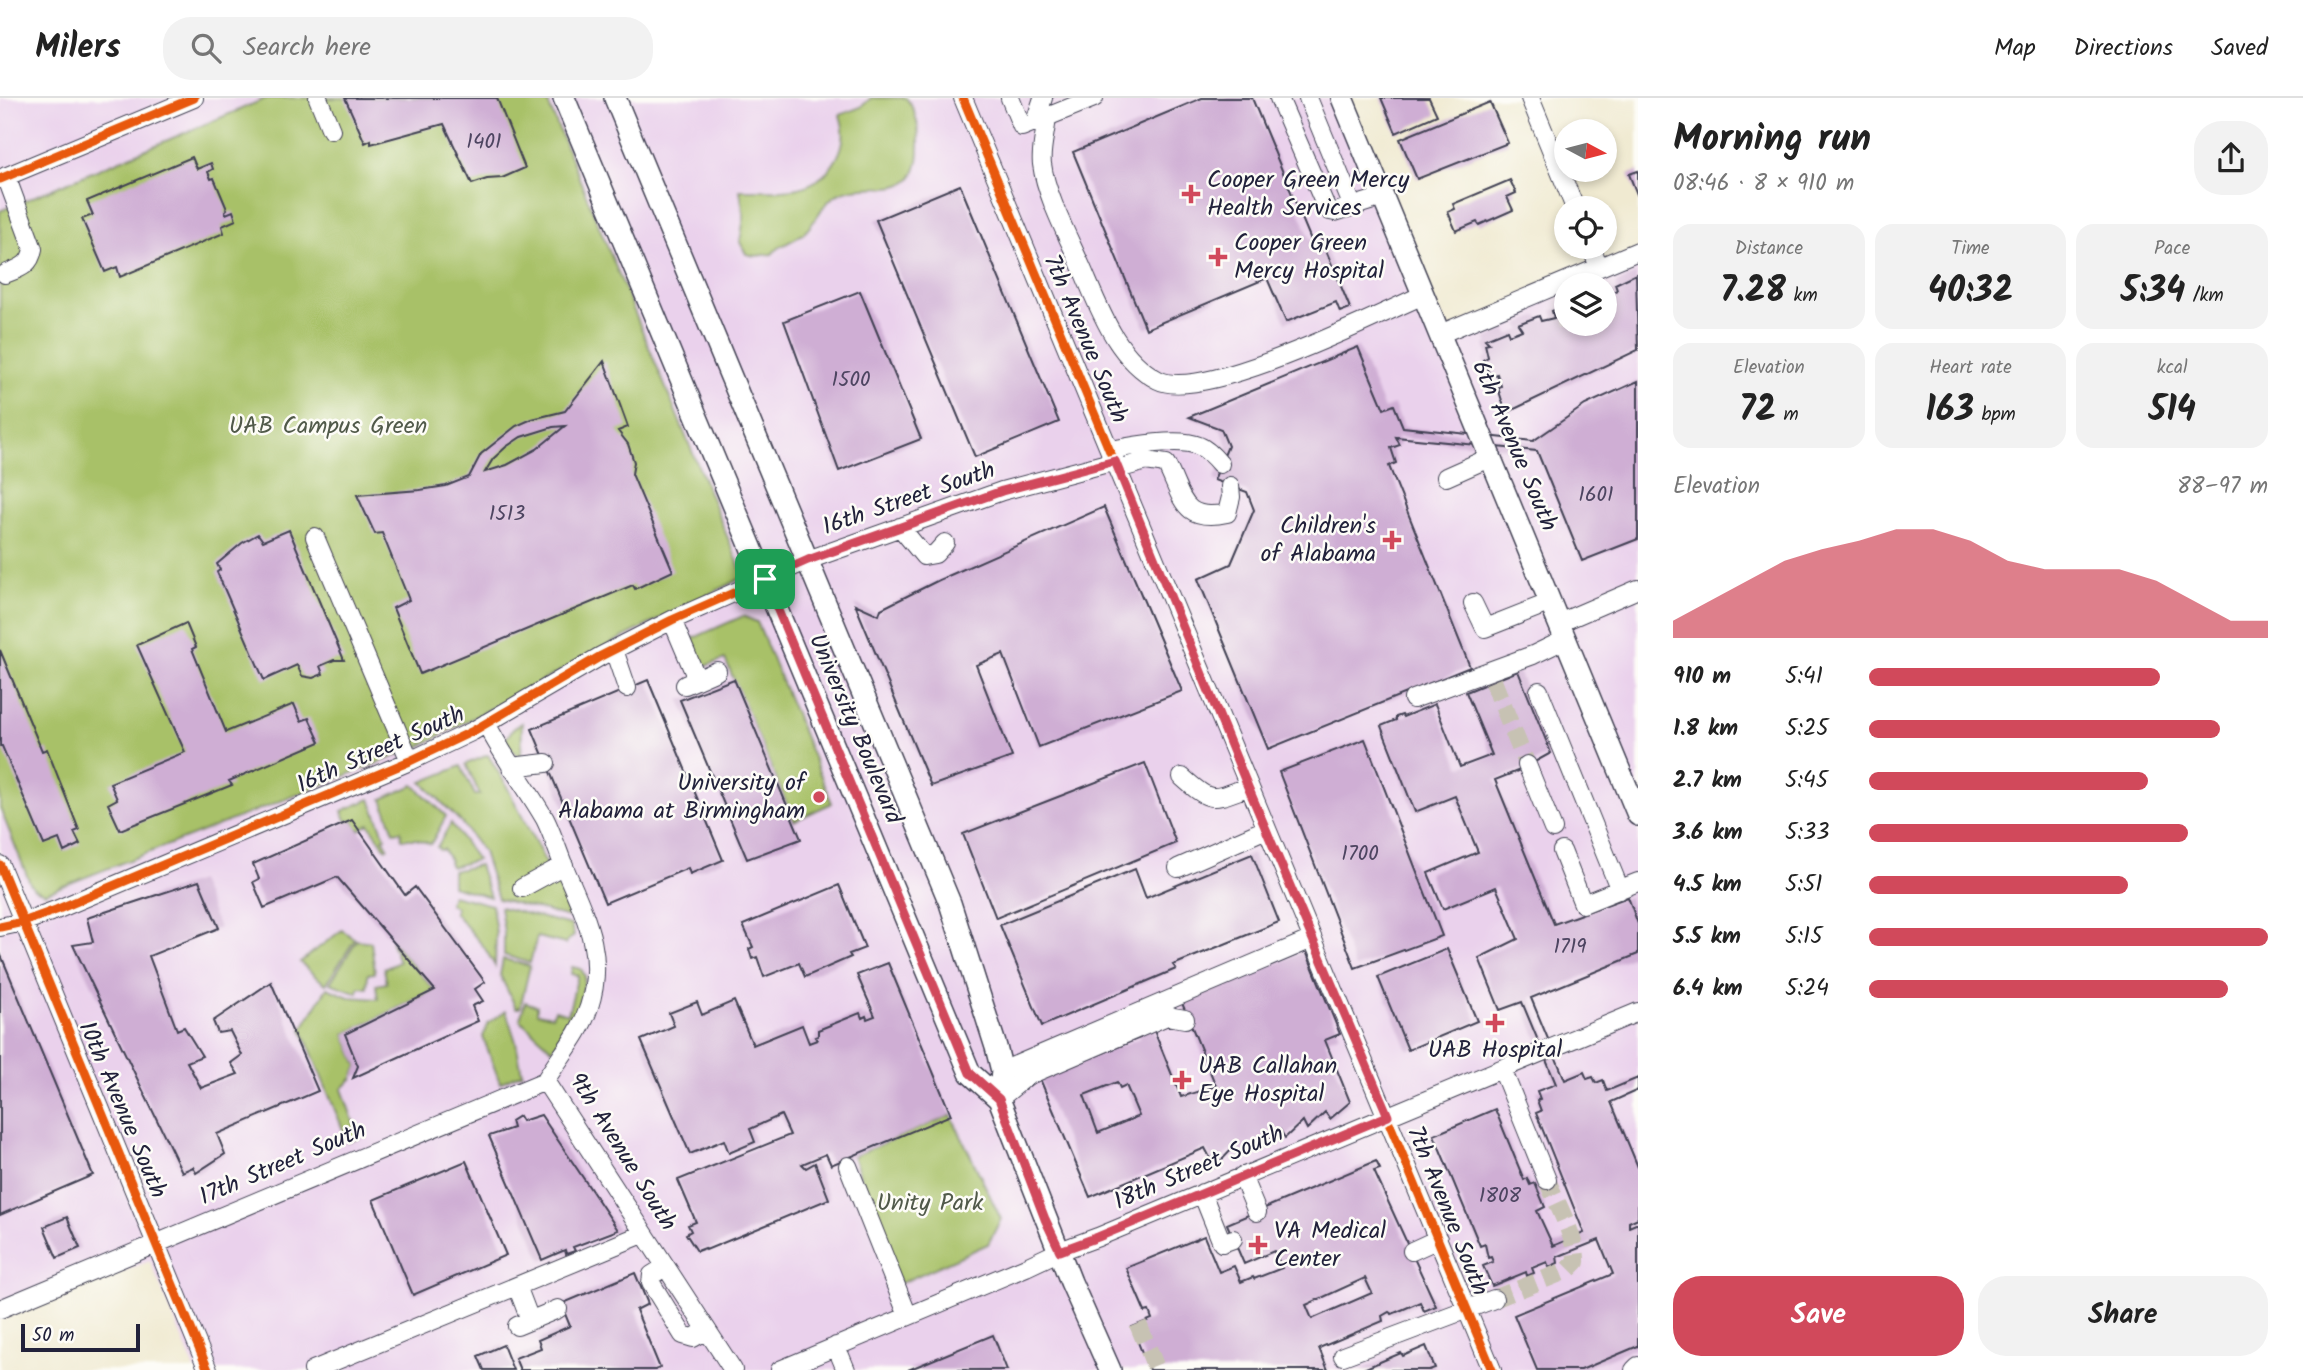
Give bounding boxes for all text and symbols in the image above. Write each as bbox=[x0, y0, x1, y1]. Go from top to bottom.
search box bbox=[163, 17, 653, 80]
text: Milers bbox=[35, 22, 121, 75]
text: Search here bbox=[243, 27, 371, 69]
icon: search bbox=[187, 29, 225, 67]
text: Map bbox=[1994, 29, 2036, 68]
text: Directions bbox=[2074, 29, 2173, 68]
text: Saved bbox=[2211, 29, 2268, 68]
text: Morning run bbox=[1673, 110, 1871, 170]
north arrow bbox=[1554, 119, 1617, 182]
map controls bbox=[1554, 119, 1617, 336]
button: share bbox=[2194, 121, 2268, 195]
house number: 1401 bbox=[466, 126, 502, 159]
place label: Cooper Green Mercy Health Services bbox=[1207, 161, 1410, 228]
text: 08:46 · 8 × 910 m bbox=[1673, 166, 1854, 202]
marker: Cooper Green Mercy Health Services bbox=[1181, 184, 1201, 204]
button: locate bbox=[1554, 196, 1617, 259]
place label: Cooper Green Mercy Hospital bbox=[1234, 224, 1384, 291]
text: Distance bbox=[1735, 234, 1803, 264]
text: Time bbox=[1951, 234, 1990, 264]
text: Pace bbox=[2154, 234, 2190, 264]
marker: Cooper Green Mercy Hospital bbox=[1208, 247, 1228, 267]
street label: 7th Avenue South bbox=[1032, 248, 1138, 430]
text: 7.28 bbox=[1720, 264, 1786, 320]
text: 40:32 bbox=[1928, 264, 2013, 320]
text: 5:34 bbox=[2121, 264, 2185, 320]
button: layers bbox=[1554, 273, 1617, 336]
text: km bbox=[1786, 281, 1818, 311]
text: /km bbox=[2185, 281, 2224, 311]
text: Elevation bbox=[1733, 353, 1805, 383]
text: Heart rate bbox=[1929, 353, 2012, 383]
text: kcal bbox=[2157, 353, 2188, 383]
street label: 6th Avenue South bbox=[1460, 354, 1568, 538]
house number: 1500 bbox=[832, 364, 870, 397]
text: 72 bbox=[1739, 383, 1776, 439]
text: 163 bbox=[1925, 383, 1974, 439]
text: 514 bbox=[2148, 383, 2196, 439]
text: m bbox=[1776, 400, 1799, 430]
text: bpm bbox=[1974, 400, 2016, 430]
park label: UAB Campus Green bbox=[229, 407, 427, 446]
street label: 16th Street South bbox=[817, 451, 1001, 547]
text: Elevation bbox=[1673, 469, 1760, 505]
text: 88–97 m bbox=[2177, 469, 2268, 505]
house number: 1601 bbox=[1578, 479, 1614, 512]
house number: 1513 bbox=[489, 498, 525, 531]
place label: Children's of Alabama bbox=[1261, 507, 1376, 574]
marker: Children's of Alabama bbox=[1382, 530, 1402, 550]
pin bbox=[735, 549, 795, 609]
icon: arrive bbox=[746, 560, 784, 598]
street label: University Boulevard bbox=[797, 628, 913, 831]
text: 910 m bbox=[1673, 659, 1731, 695]
text: 5:41 bbox=[1785, 659, 1823, 695]
street label: 16th Street South bbox=[291, 695, 471, 805]
text: 1.8 km bbox=[1673, 711, 1738, 747]
text: 5:25 bbox=[1785, 711, 1829, 747]
text: 2.7 km bbox=[1673, 763, 1742, 799]
text: 5:45 bbox=[1785, 763, 1828, 799]
place label: University of Alabama at Birmingham bbox=[558, 764, 808, 831]
marker: University of Alabama at Birmingham bbox=[811, 789, 827, 805]
text: 3.6 km bbox=[1673, 815, 1743, 851]
text: 5:33 bbox=[1785, 815, 1829, 851]
house number: 1700 bbox=[1341, 838, 1379, 871]
text: 4.5 km bbox=[1673, 867, 1742, 903]
text: 5:51 bbox=[1785, 867, 1823, 903]
text: 5.5 km bbox=[1673, 919, 1741, 955]
text: 5:15 bbox=[1785, 919, 1823, 955]
house number: 1719 bbox=[1553, 931, 1587, 964]
text: 6.4 km bbox=[1673, 971, 1742, 1007]
text: 5:24 bbox=[1785, 971, 1829, 1007]
marker: UAB Hospital bbox=[1485, 1013, 1505, 1033]
street label: 10th Avenue South bbox=[67, 1015, 177, 1205]
place label: UAB Hospital bbox=[1428, 1031, 1562, 1070]
place label: UAB Callahan Eye Hospital bbox=[1198, 1047, 1337, 1114]
street label: 9th Avenue South bbox=[557, 1065, 687, 1239]
marker: UAB Callahan Eye Hospital bbox=[1172, 1070, 1192, 1090]
street label: 17th Street South bbox=[193, 1111, 373, 1217]
street label: 18th Street South bbox=[1108, 1115, 1290, 1221]
street label: 7th Avenue South bbox=[1395, 1120, 1499, 1302]
house number: 1808 bbox=[1479, 1180, 1522, 1213]
park label: Unity Park bbox=[877, 1184, 984, 1223]
place label: VA Medical Center bbox=[1274, 1212, 1386, 1279]
marker: VA Medical Center bbox=[1248, 1235, 1268, 1255]
button: Save bbox=[1673, 1276, 1964, 1356]
button: Share bbox=[1978, 1276, 2268, 1356]
scale bar bbox=[21, 1321, 140, 1353]
text: 50 m bbox=[32, 1321, 74, 1351]

